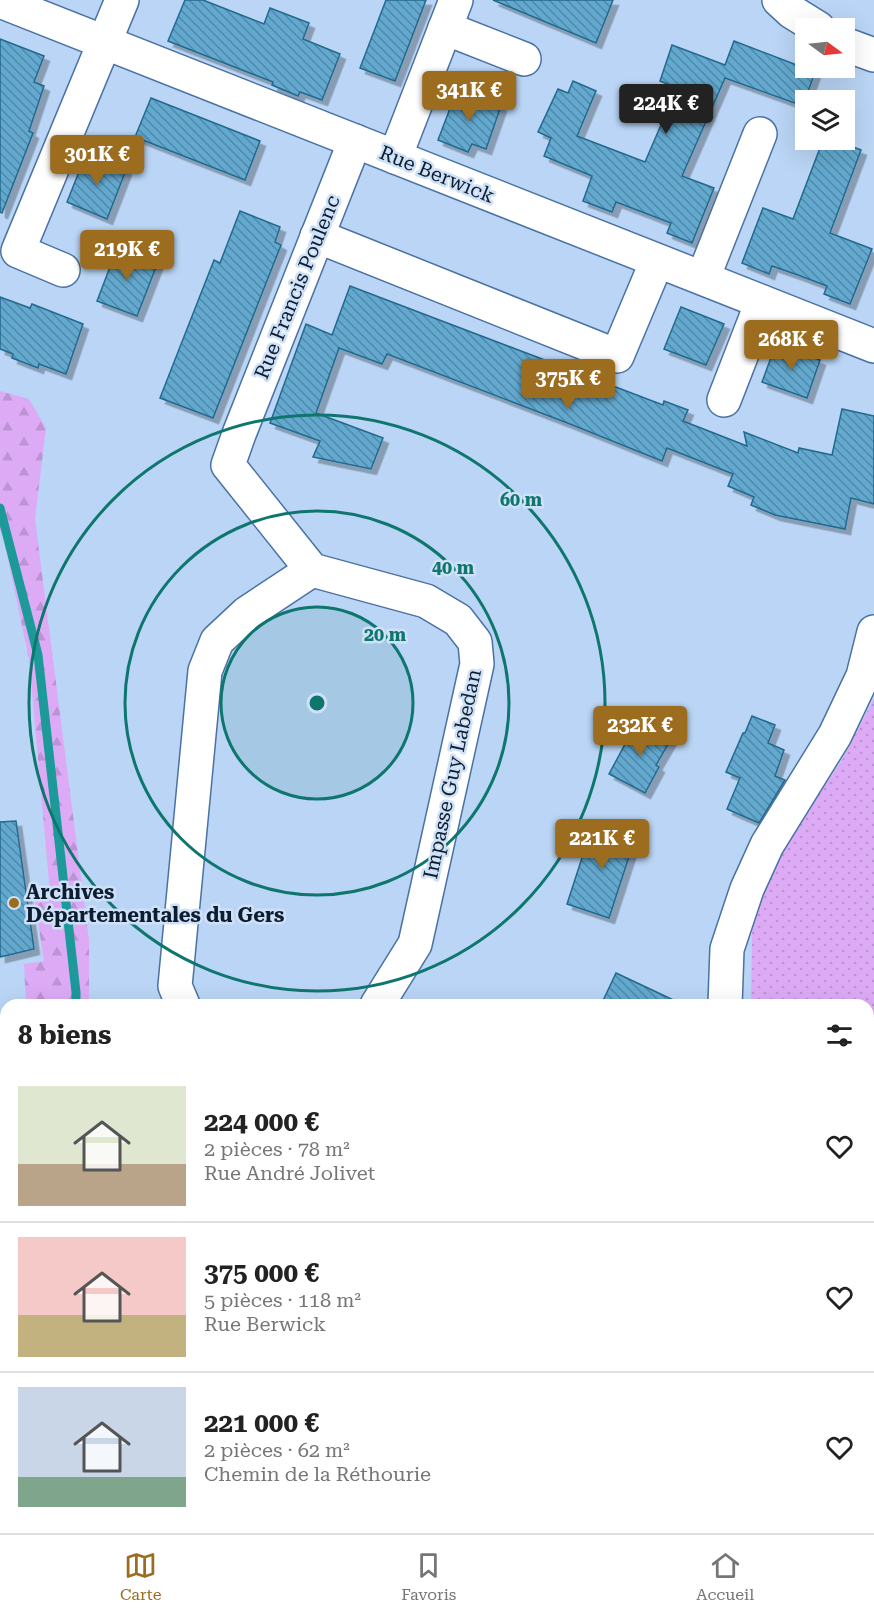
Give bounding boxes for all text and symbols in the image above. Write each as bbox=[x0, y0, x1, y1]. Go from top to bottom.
north arrow bbox=[795, 18, 855, 78]
map controls bbox=[795, 18, 855, 150]
pin: 341K € bbox=[420, 71, 518, 122]
text: 341K € bbox=[436, 78, 502, 102]
pin: 224K € bbox=[617, 84, 715, 135]
button: layers bbox=[795, 90, 855, 150]
text: 224K € bbox=[633, 91, 699, 115]
pin: 301K € bbox=[48, 135, 146, 186]
street label: Rue Berwick bbox=[376, 140, 498, 208]
text: 301K € bbox=[64, 142, 130, 166]
street label: Rue Francis Poulenc bbox=[249, 192, 345, 382]
pin: 219K € bbox=[78, 230, 176, 281]
text: 219K € bbox=[94, 237, 160, 261]
pin: 268K € bbox=[742, 320, 840, 371]
text: 268K € bbox=[758, 327, 824, 351]
pin: 375K € bbox=[519, 359, 617, 410]
text: 375K € bbox=[535, 366, 601, 390]
text: 60 m bbox=[500, 489, 543, 510]
text: 40 m bbox=[432, 557, 475, 578]
text: 20 m bbox=[364, 624, 407, 645]
street label: Impasse Guy Labedan bbox=[418, 667, 486, 881]
centre of rings bbox=[307, 693, 327, 713]
pin: 232K € bbox=[591, 706, 689, 757]
text: 232K € bbox=[607, 713, 673, 737]
pin: 221K € bbox=[553, 819, 651, 870]
text: 221K € bbox=[569, 826, 635, 850]
place label: Archives Départementales du Gers bbox=[26, 880, 284, 927]
marker: Archives Départementales du Gers bbox=[7, 896, 21, 910]
icon: filters bbox=[823, 1019, 856, 1052]
text: 8 biens bbox=[18, 1020, 111, 1050]
text: 224 000 € bbox=[204, 1107, 319, 1137]
icon: home bbox=[66, 1110, 138, 1182]
icon: heart bbox=[823, 1130, 856, 1163]
text: 2 pièces · 78 m² bbox=[204, 1137, 350, 1161]
text: Rue André Jolivet bbox=[204, 1161, 375, 1185]
text: 375 000 € bbox=[204, 1258, 319, 1288]
icon: home bbox=[66, 1261, 138, 1333]
icon: heart bbox=[823, 1281, 856, 1314]
text: 5 pièces · 118 m² bbox=[204, 1288, 361, 1312]
text: Rue Berwick bbox=[204, 1312, 326, 1336]
text: 221 000 € bbox=[204, 1408, 319, 1438]
icon: home bbox=[66, 1411, 138, 1483]
icon: heart bbox=[823, 1431, 856, 1464]
text: 2 pièces · 62 m² bbox=[204, 1438, 350, 1462]
text: Chemin de la Réthourie bbox=[204, 1462, 431, 1486]
tab: Carte bbox=[120, 1549, 161, 1604]
tab: Favoris bbox=[401, 1549, 456, 1604]
tab: Accueil bbox=[696, 1549, 754, 1604]

